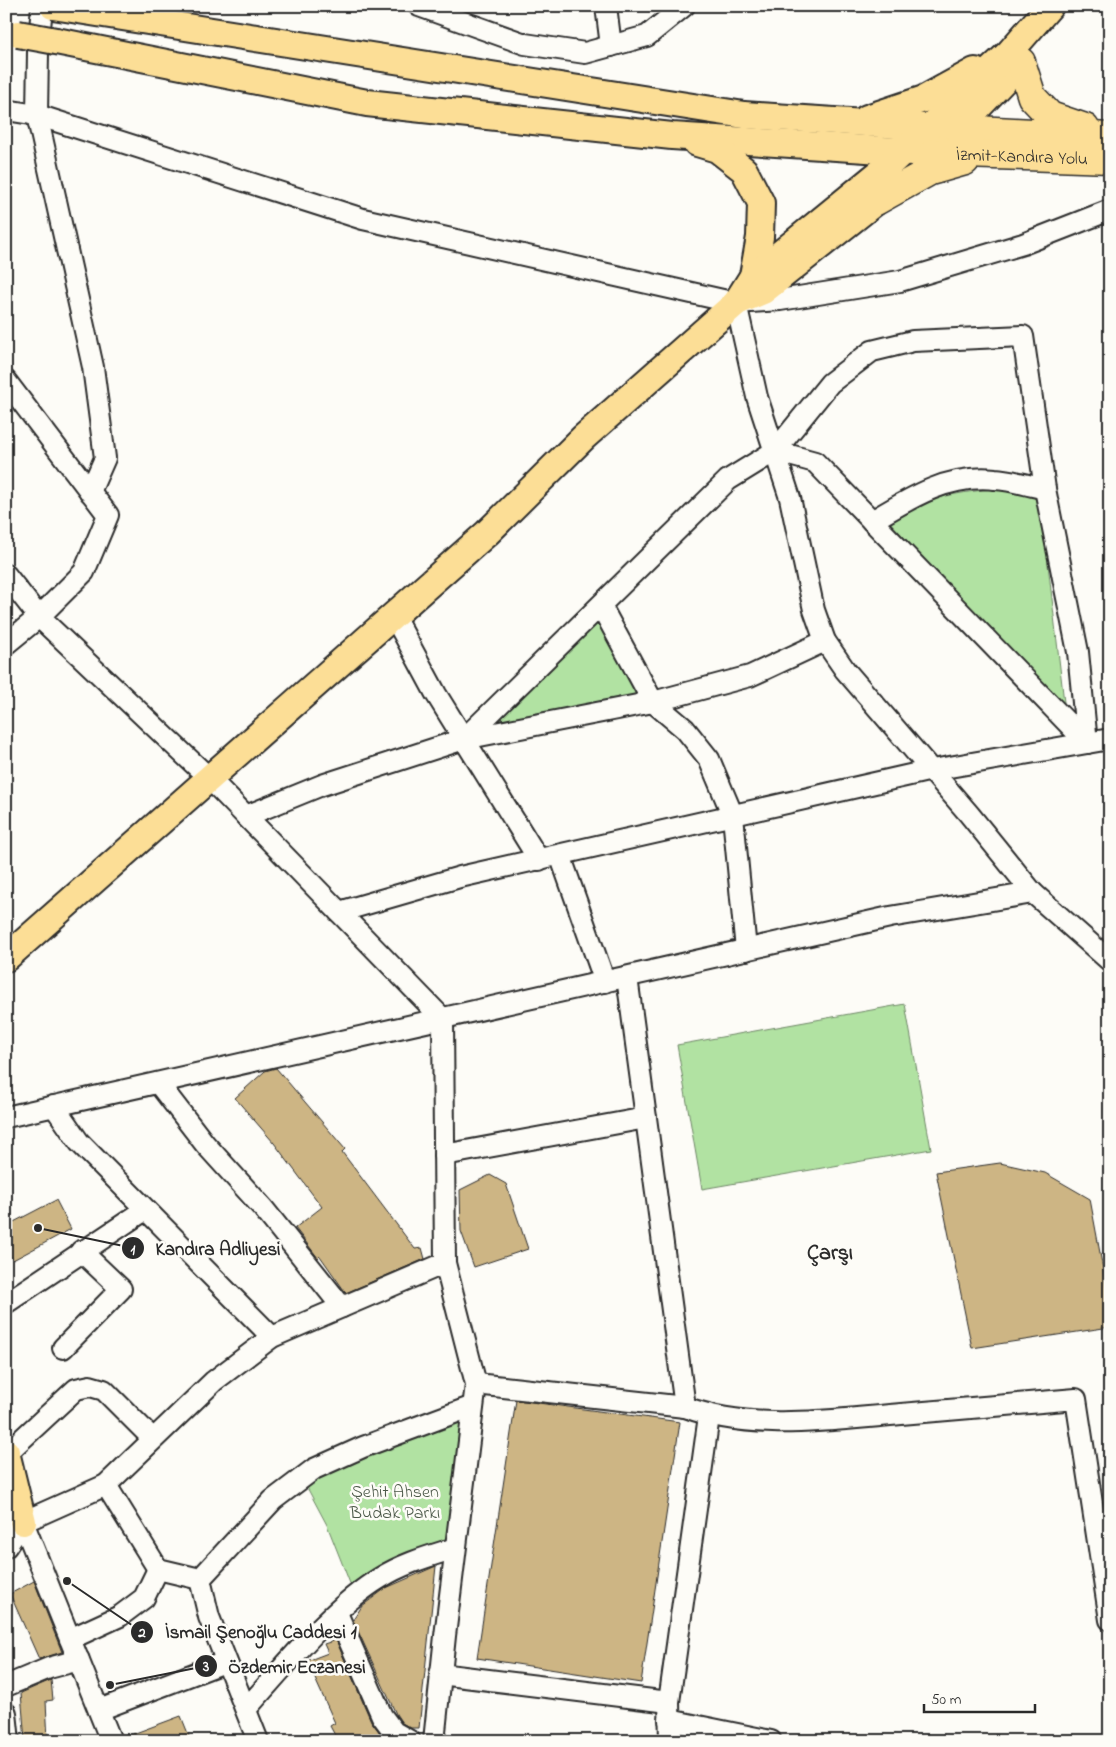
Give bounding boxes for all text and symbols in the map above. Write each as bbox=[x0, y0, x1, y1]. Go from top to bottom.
street label: İzmit-Kandıra Yolu bbox=[955, 143, 1088, 173]
callout: Kandıra Adliyesi bbox=[121, 1231, 291, 1265]
text: Kandıra Adliyesi bbox=[155, 1237, 281, 1266]
district label: Çarşı bbox=[807, 1238, 853, 1270]
text: 1 bbox=[131, 1239, 136, 1261]
park label: Şehit Ahsen Budak Parkı bbox=[349, 1480, 440, 1527]
callout: İsmail Şenoğlu Caddesi 1 bbox=[130, 1615, 366, 1649]
text: İsmail Şenoğlu Caddesi 1 bbox=[165, 1620, 357, 1649]
text: 2 bbox=[137, 1622, 146, 1644]
callout: Özdemir Eczanesi bbox=[193, 1649, 376, 1683]
text: Özdemir Eczanesi bbox=[228, 1655, 366, 1682]
text: 3 bbox=[202, 1656, 209, 1678]
scale bar bbox=[924, 1682, 1035, 1714]
text: 50 m bbox=[931, 1689, 962, 1711]

